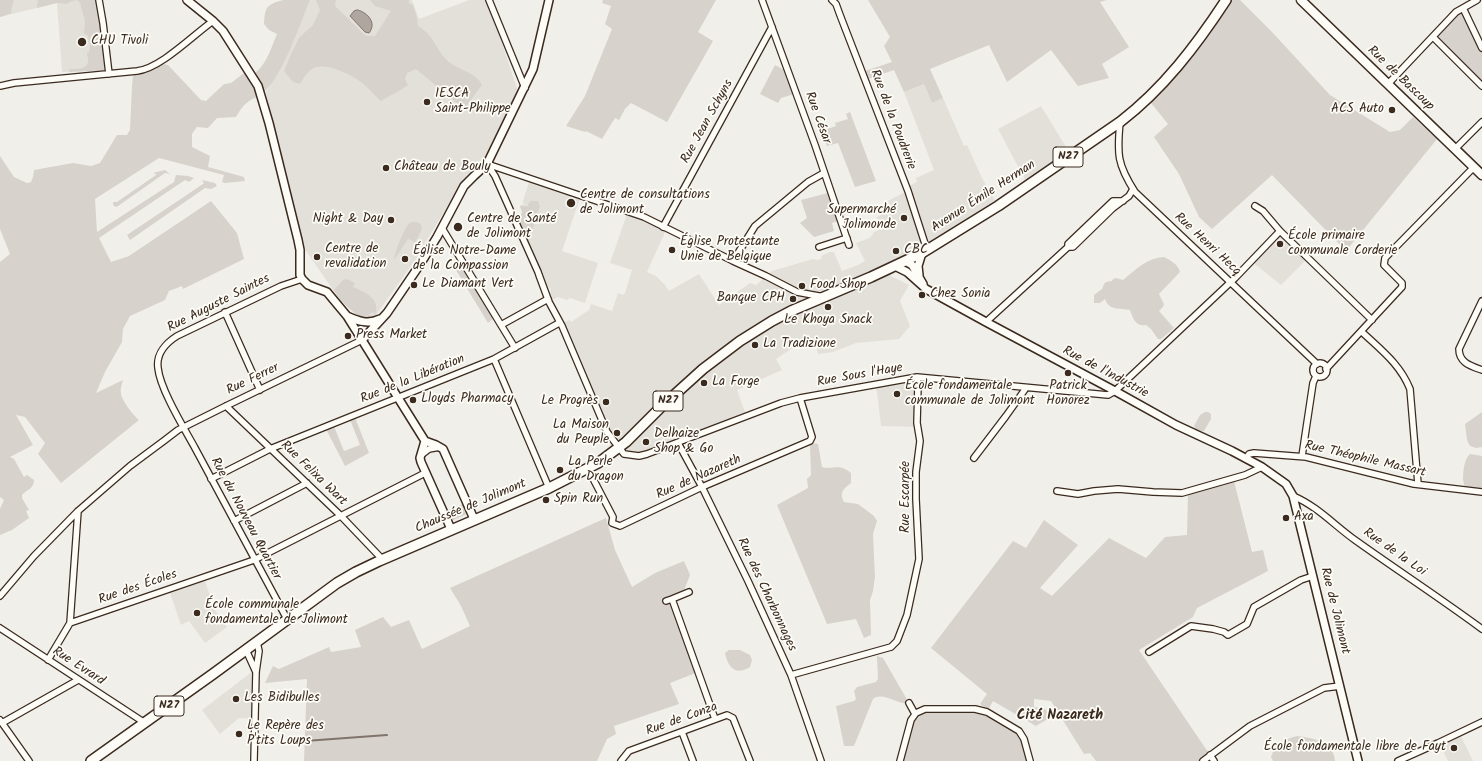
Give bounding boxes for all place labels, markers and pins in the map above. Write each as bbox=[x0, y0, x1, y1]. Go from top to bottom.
place label: CHU Tivoli bbox=[91, 34, 148, 50]
marker: CHU Tivoli bbox=[76, 36, 88, 48]
place label: IESCA Saint-Philippe bbox=[435, 87, 511, 118]
marker: IESCA Saint-Philippe bbox=[422, 97, 432, 107]
place label: ACS Auto bbox=[1331, 102, 1384, 118]
marker: ACS Auto bbox=[1387, 105, 1397, 115]
place label: Château de Bouly bbox=[394, 160, 491, 176]
marker: Château de Bouly bbox=[381, 163, 391, 173]
place label: Centre de consultations de Jolimont bbox=[580, 188, 710, 219]
marker: Centre de consultations de Jolimont bbox=[565, 197, 577, 209]
place label: Supermarché Jolimonde bbox=[827, 203, 896, 234]
place label: Night & Day bbox=[313, 212, 383, 228]
place label: Centre de Santé de Jolimont bbox=[467, 212, 556, 243]
marker: Supermarché Jolimonde bbox=[899, 213, 909, 223]
marker: Night & Day bbox=[386, 215, 396, 225]
marker: Centre de Santé de Jolimont bbox=[452, 221, 464, 233]
place label: École primaire communale Corderie bbox=[1288, 229, 1397, 260]
place label: Église Protestante Unie de Belgique bbox=[680, 235, 779, 266]
marker: École primaire communale Corderie bbox=[1275, 239, 1285, 249]
place label: Centre de revalidation bbox=[325, 242, 387, 273]
place label: CBC bbox=[904, 243, 928, 259]
place label: Église Notre-Dame de la Compassion bbox=[413, 244, 516, 275]
marker: Église Protestante Unie de Belgique bbox=[667, 245, 677, 255]
marker: CBC bbox=[891, 246, 901, 256]
marker: Centre de revalidation bbox=[312, 252, 322, 262]
marker: Église Notre-Dame de la Compassion bbox=[400, 254, 410, 264]
place label: Le Diamant Vert bbox=[422, 277, 513, 293]
place label: Food Shop bbox=[810, 278, 866, 294]
marker: Le Diamant Vert bbox=[409, 280, 419, 290]
marker: Food Shop bbox=[797, 281, 807, 291]
place label: Chez Sonia bbox=[930, 287, 990, 303]
marker: Chez Sonia bbox=[917, 290, 927, 300]
place label: Banque CPH bbox=[717, 291, 785, 307]
marker: Banque CPH bbox=[788, 294, 798, 304]
marker: Le Khoya Snack bbox=[823, 302, 833, 312]
place label: Le Khoya Snack bbox=[784, 313, 872, 329]
place label: Press Market bbox=[356, 328, 427, 344]
marker: Press Market bbox=[343, 331, 353, 341]
place label: La Tradizione bbox=[763, 337, 836, 353]
marker: La Tradizione bbox=[750, 340, 760, 350]
marker: Patrick Honorez bbox=[1063, 368, 1073, 378]
place label: La Forge bbox=[712, 375, 759, 391]
marker: La Forge bbox=[699, 378, 709, 388]
place label: École fondamentale communale de Jolimont bbox=[905, 379, 1035, 410]
place label: Patrick Honorez bbox=[1046, 379, 1090, 410]
marker: École fondamentale communale de Jolimont bbox=[892, 389, 902, 399]
place label: Lloyds Pharmacy bbox=[421, 392, 513, 408]
place label: Le Progrès bbox=[541, 394, 598, 410]
marker: Lloyds Pharmacy bbox=[408, 395, 418, 405]
marker: Le Progrès bbox=[601, 397, 611, 407]
place label: La Maison du Peuple bbox=[553, 418, 609, 449]
place label: Delhaize Shop & Go bbox=[654, 427, 713, 458]
marker: La Maison du Peuple bbox=[612, 428, 622, 438]
marker: Delhaize Shop & Go bbox=[641, 437, 651, 447]
place label: La Perle du Dragon bbox=[568, 455, 624, 486]
marker: La Perle du Dragon bbox=[555, 465, 565, 475]
place label: Spin Run bbox=[554, 492, 603, 508]
marker: Spin Run bbox=[541, 495, 551, 505]
place label: Axa bbox=[1294, 510, 1314, 526]
marker: Axa bbox=[1281, 513, 1291, 523]
place label: École communale fondamentale de Jolimont bbox=[205, 598, 348, 629]
marker: École communale fondamentale de Jolimont bbox=[192, 608, 202, 618]
place label: Les Bidibulles bbox=[244, 691, 319, 707]
marker: Les Bidibulles bbox=[231, 694, 241, 704]
place label: Le Repère des P'tits Loups bbox=[247, 719, 324, 750]
marker: Le Repère des P'tits Loups bbox=[234, 729, 244, 739]
place label: École fondamentale libre de Fayt bbox=[1264, 740, 1446, 756]
marker: École fondamentale libre de Fayt bbox=[1449, 743, 1459, 753]

